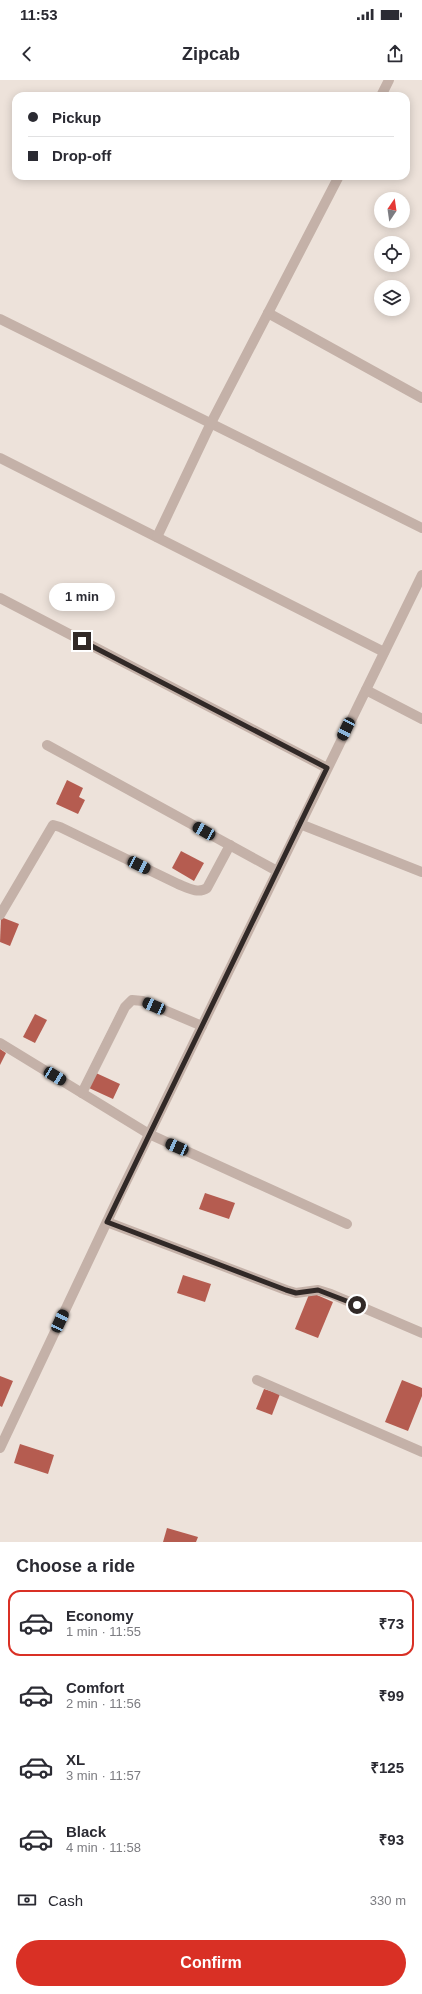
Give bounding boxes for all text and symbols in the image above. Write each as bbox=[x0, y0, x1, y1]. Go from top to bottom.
text: 11:53 bbox=[20, 6, 58, 23]
icon: back bbox=[16, 43, 38, 65]
icon: share bbox=[384, 43, 406, 65]
text: Zipcab bbox=[182, 44, 240, 64]
text: Pickup bbox=[52, 109, 101, 126]
text: Drop-off bbox=[52, 147, 111, 164]
north arrow bbox=[374, 192, 410, 228]
map controls bbox=[374, 192, 410, 316]
button: locate bbox=[374, 236, 410, 272]
button: layers bbox=[374, 280, 410, 316]
callout: 1 min bbox=[49, 583, 115, 611]
text: 1 min bbox=[65, 589, 99, 604]
route end bbox=[73, 632, 91, 650]
car bbox=[335, 716, 357, 742]
car bbox=[191, 820, 217, 842]
car bbox=[126, 854, 152, 876]
car bbox=[141, 996, 167, 1016]
car bbox=[42, 1065, 68, 1087]
car bbox=[164, 1137, 190, 1157]
route start bbox=[348, 1296, 366, 1314]
car bbox=[49, 1308, 71, 1334]
text: Choose a ride bbox=[16, 1556, 135, 1576]
icon: car bbox=[18, 1605, 54, 1641]
text: Economy bbox=[66, 1607, 134, 1624]
text: ₹73 bbox=[379, 1615, 404, 1632]
text: 1 min · 11:55 bbox=[66, 1624, 141, 1639]
icon: car bbox=[18, 1677, 54, 1713]
text: Comfort bbox=[66, 1679, 124, 1696]
text: ₹99 bbox=[379, 1687, 404, 1704]
text: 2 min · 11:56 bbox=[66, 1696, 141, 1711]
icon: car bbox=[18, 1749, 54, 1785]
text: XL bbox=[66, 1751, 85, 1768]
text: ₹125 bbox=[370, 1759, 404, 1776]
text: 3 min · 11:57 bbox=[66, 1768, 141, 1783]
icon: car bbox=[18, 1821, 54, 1857]
text: Black bbox=[66, 1823, 106, 1840]
text: ₹93 bbox=[379, 1831, 404, 1848]
text: 4 min · 11:58 bbox=[66, 1840, 141, 1855]
icon: cash bbox=[16, 1889, 38, 1911]
text: Cash bbox=[48, 1892, 83, 1909]
text: 330 m bbox=[370, 1893, 406, 1908]
button: Confirm bbox=[16, 1940, 406, 1986]

